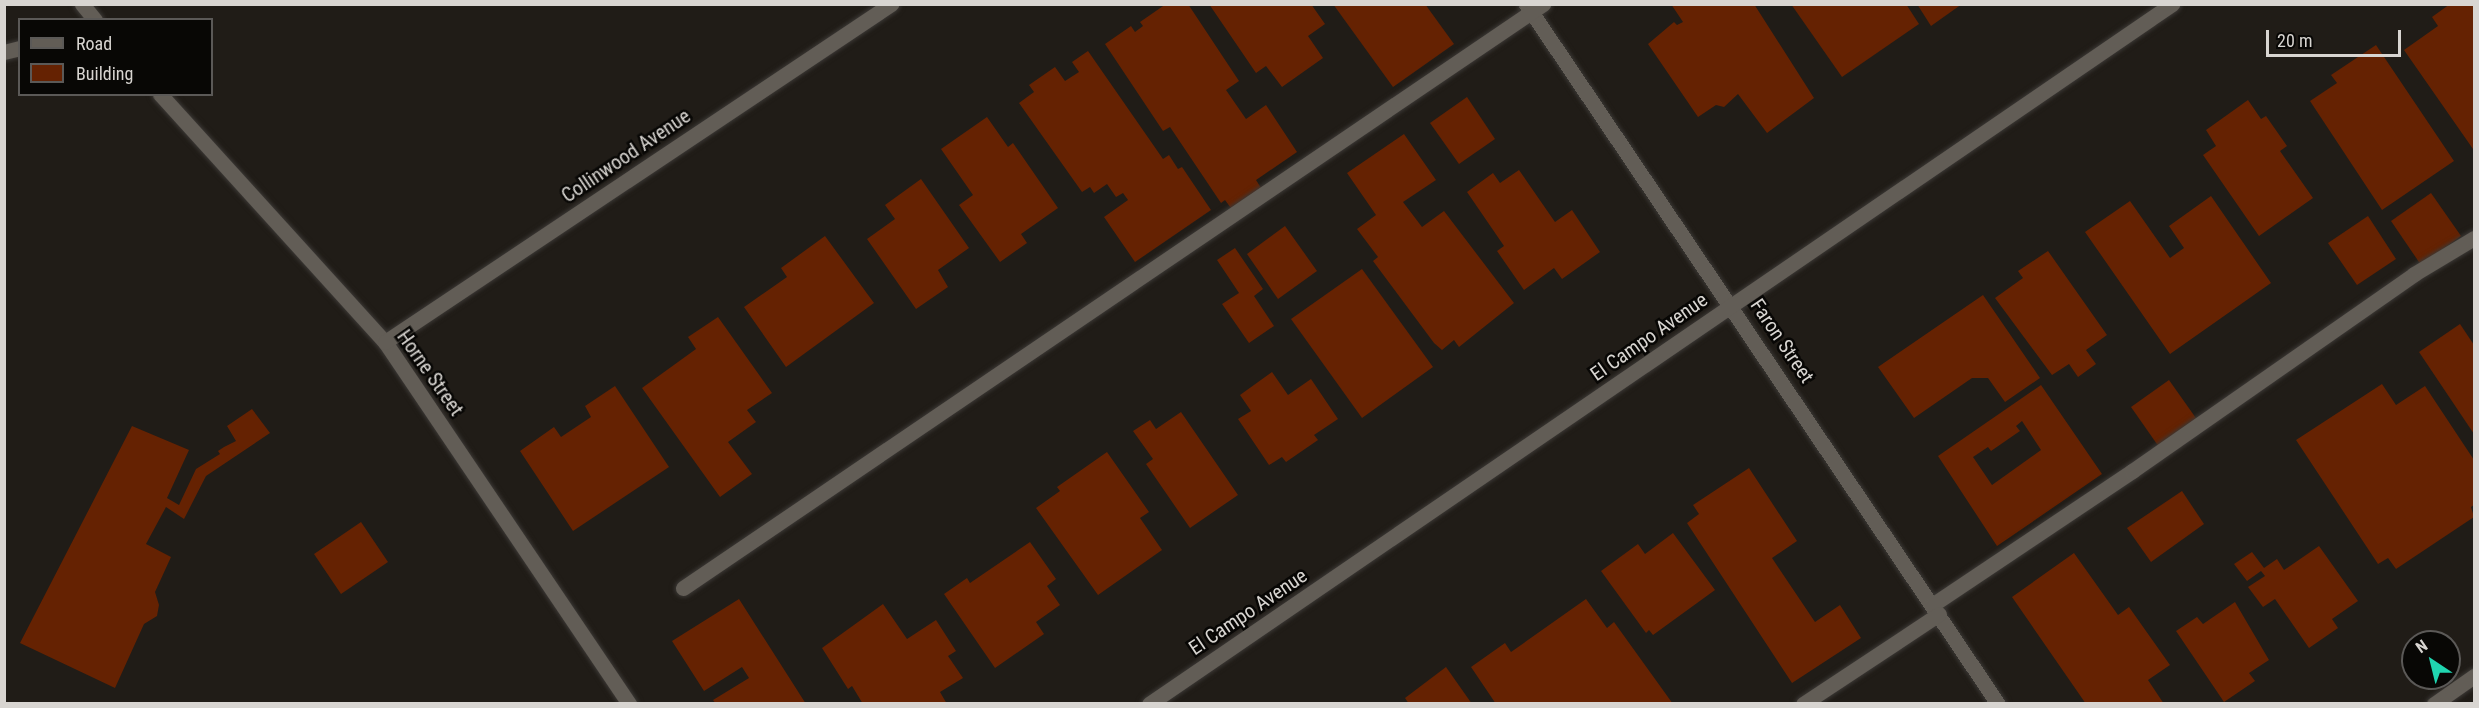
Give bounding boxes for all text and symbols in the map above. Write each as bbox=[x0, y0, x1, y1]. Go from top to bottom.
legend bbox=[18, 18, 213, 96]
scale bar bbox=[2269, 18, 2404, 56]
text: 20 m bbox=[2277, 30, 2312, 51]
text: Road bbox=[76, 33, 112, 54]
text: Building bbox=[76, 63, 133, 84]
street label: Collinwood Avenue bbox=[557, 104, 695, 208]
street label: El Campo Avenue bbox=[1586, 288, 1712, 386]
street label: Faron Street bbox=[1745, 295, 1819, 387]
street label: Horne Street bbox=[392, 326, 468, 420]
street label: El Campo Avenue bbox=[1184, 564, 1312, 660]
north arrow bbox=[2401, 630, 2461, 690]
text: N bbox=[2412, 636, 2431, 657]

